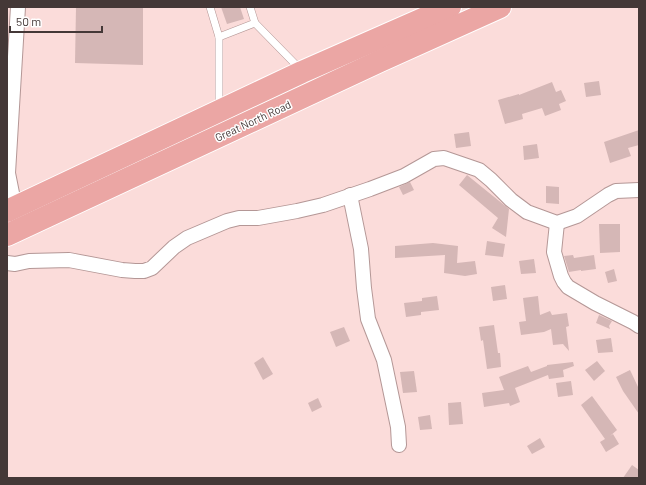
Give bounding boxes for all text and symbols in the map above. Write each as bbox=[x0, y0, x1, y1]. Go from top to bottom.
scale bar bbox=[10, 8, 102, 34]
text: 50 m bbox=[16, 14, 41, 28]
street label: Great North Road bbox=[213, 97, 293, 144]

